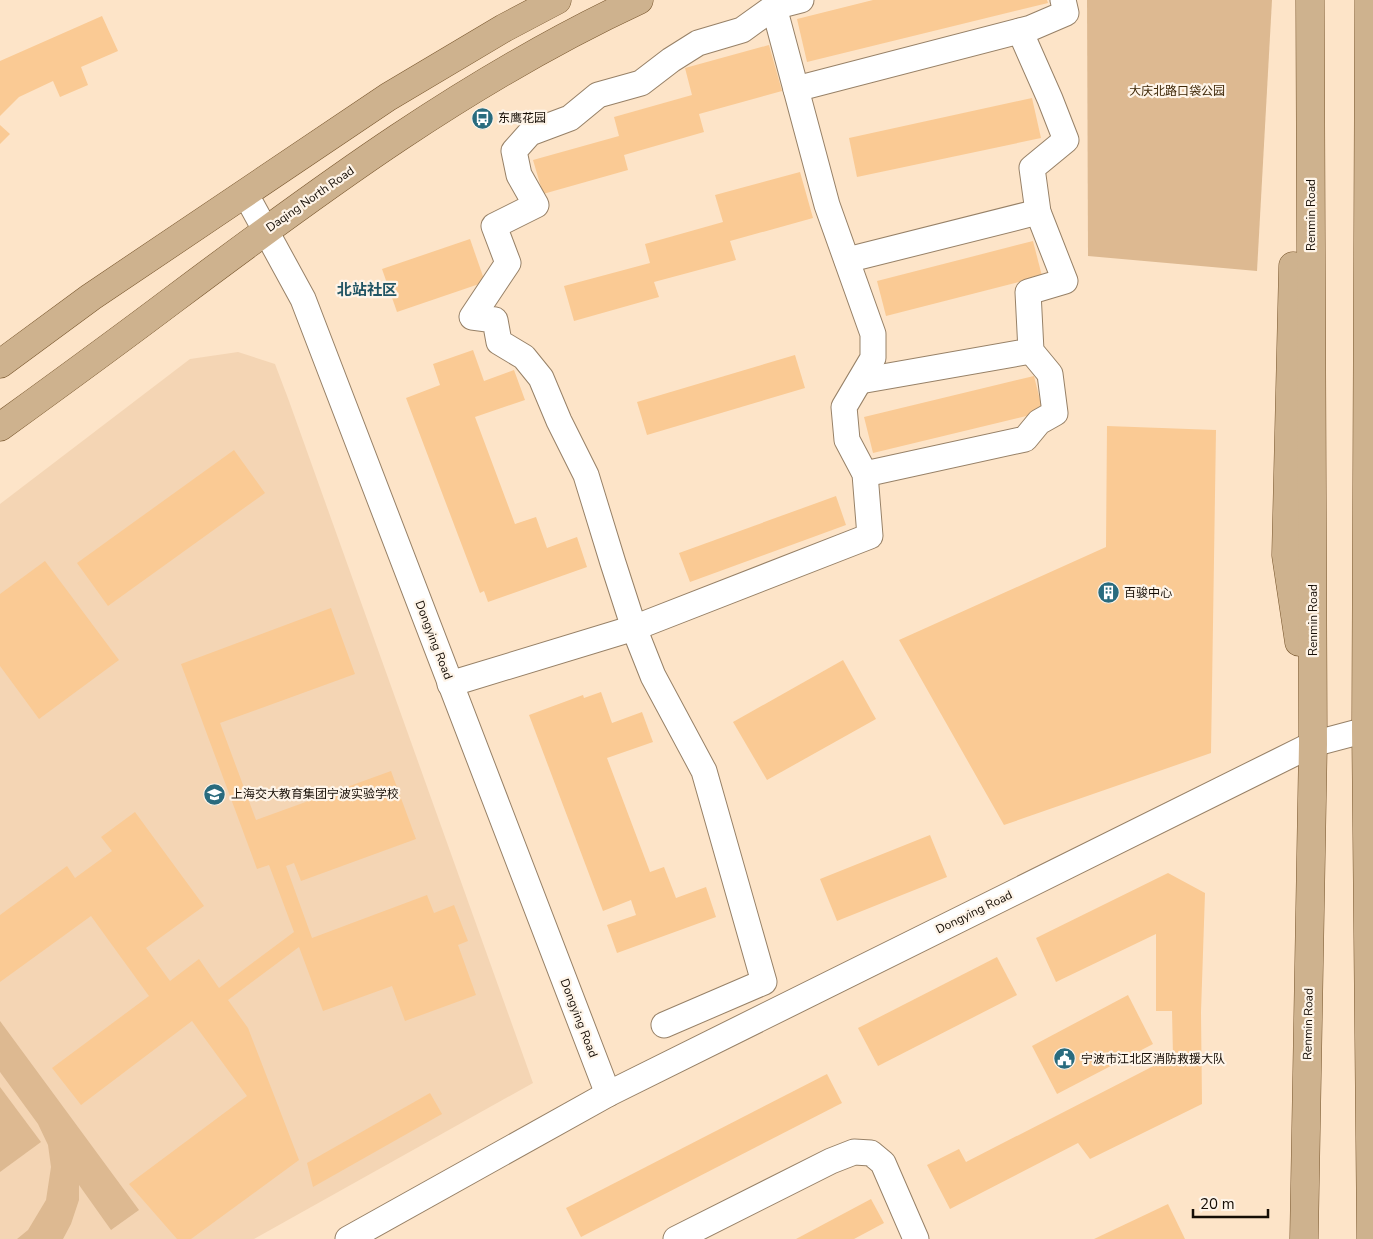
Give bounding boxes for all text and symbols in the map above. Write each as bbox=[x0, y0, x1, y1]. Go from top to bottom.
park label: 大庆北路口袋公园 bbox=[1129, 83, 1225, 99]
bus stop icon: 东鹰花园 bbox=[470, 106, 494, 130]
place label: 东鹰花园 bbox=[498, 110, 546, 126]
street label: Daqing North Road bbox=[263, 163, 357, 235]
street label: Renmin Road bbox=[1303, 179, 1319, 251]
district label: 北站社区 bbox=[337, 280, 397, 300]
building icon: 百骏中心 bbox=[1096, 581, 1120, 605]
street label: Renmin Road bbox=[1305, 584, 1321, 656]
place label: 百骏中心 bbox=[1124, 585, 1172, 601]
street label: Dongying Road bbox=[412, 598, 456, 682]
school or university icon: 上海交大教育集团宁波实验学校 bbox=[203, 782, 227, 806]
place label: 上海交大教育集团宁波实验学校 bbox=[231, 786, 399, 802]
street label: Dongying Road bbox=[933, 887, 1015, 937]
street label: Dongying Road bbox=[557, 976, 601, 1060]
street label: Renmin Road bbox=[1299, 988, 1317, 1060]
public building icon: 宁波市江北区消防救援大队 bbox=[1053, 1047, 1077, 1071]
place label: 宁波市江北区消防救援大队 bbox=[1081, 1051, 1225, 1067]
scale bar bbox=[1193, 1186, 1268, 1218]
text: 20 m bbox=[1200, 1194, 1235, 1214]

